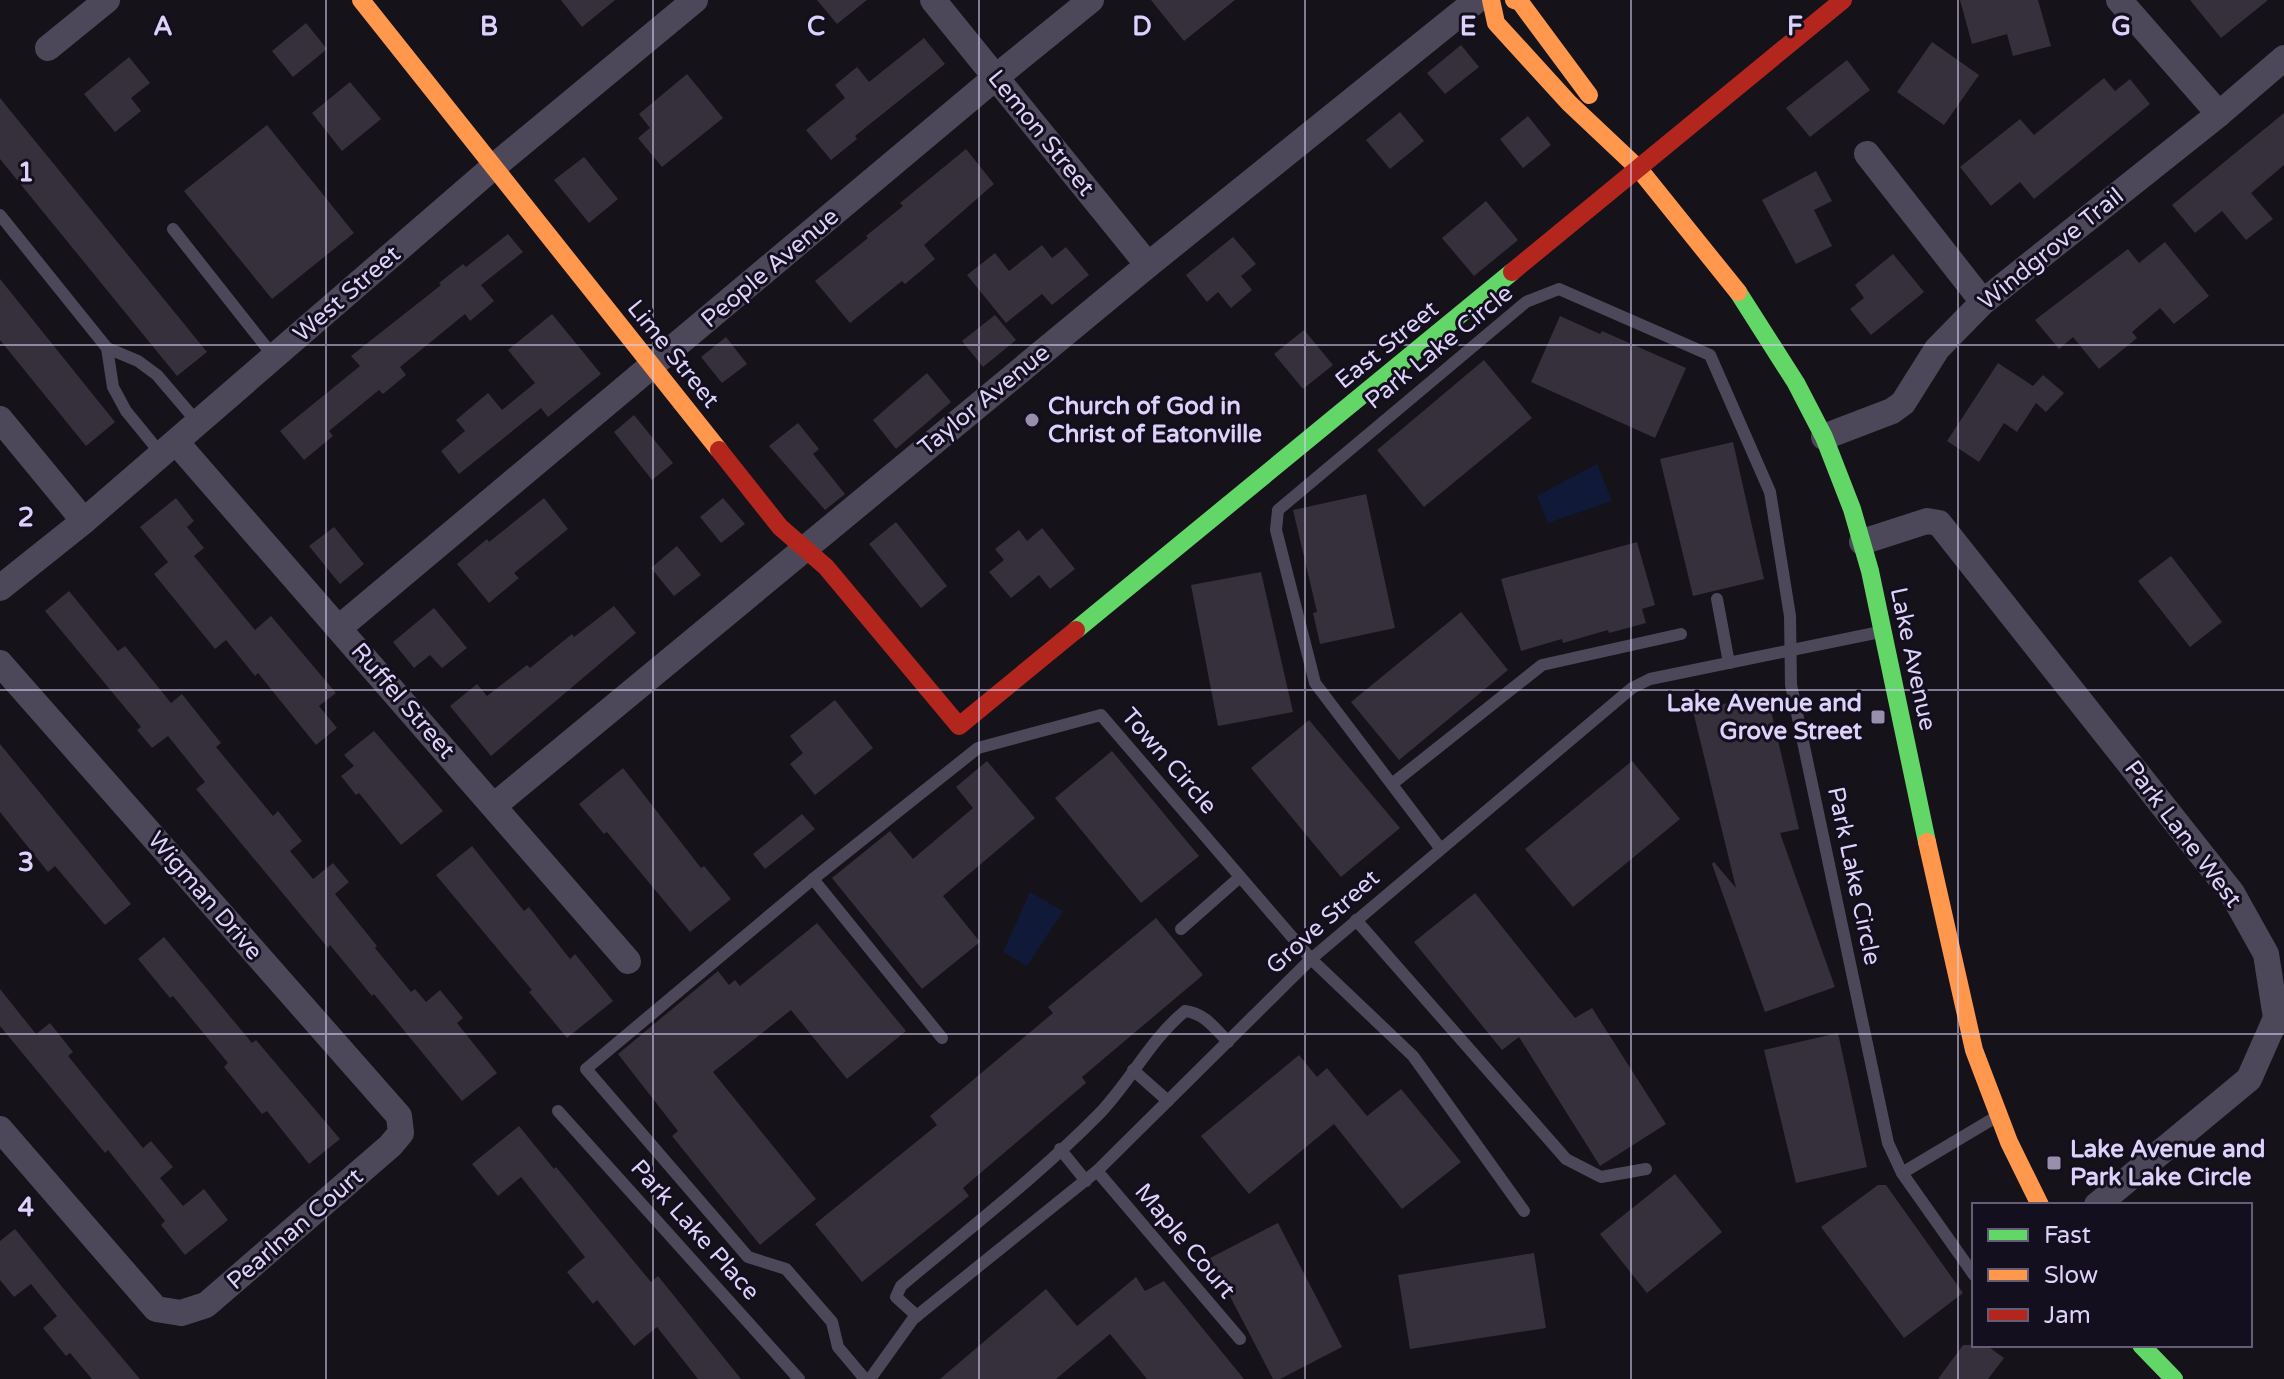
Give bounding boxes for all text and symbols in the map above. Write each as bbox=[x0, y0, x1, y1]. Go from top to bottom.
text: A bbox=[153, 11, 173, 42]
text: B bbox=[480, 11, 498, 42]
text: C bbox=[807, 11, 825, 42]
text: D bbox=[1132, 11, 1152, 42]
text: E bbox=[1460, 11, 1476, 42]
text: F bbox=[1787, 11, 1803, 42]
text: G bbox=[2111, 11, 2131, 42]
street label: Lemon Street bbox=[981, 64, 1101, 202]
text: 1 bbox=[18, 157, 34, 188]
street label: Windgrove Trail bbox=[1973, 182, 2129, 316]
street label: People Avenue bbox=[695, 202, 845, 334]
street label: West Street bbox=[288, 240, 406, 348]
street label: Park Lake Circle bbox=[1359, 279, 1519, 415]
street label: Lime Street bbox=[621, 294, 725, 414]
street label: East Street bbox=[1330, 295, 1444, 395]
street label: Taylor Avenue bbox=[912, 338, 1056, 462]
place label: Church of God in Christ of Eatonville bbox=[1048, 392, 1262, 449]
marker: Church of God in Christ of Eatonville bbox=[1023, 411, 1041, 429]
text: 2 bbox=[18, 502, 34, 533]
street label: Lake Avenue bbox=[1884, 585, 1942, 733]
street label: Ruffel Street bbox=[345, 637, 461, 765]
place label: Lake Avenue and Grove Street bbox=[1667, 689, 1863, 746]
street label: Town Circle bbox=[1115, 702, 1223, 820]
marker: Lake Avenue and Grove Street bbox=[1869, 708, 1887, 726]
street label: Park Lane West bbox=[2118, 755, 2248, 913]
street label: Park Lake Circle bbox=[1821, 784, 1887, 968]
street label: Wigman Drive bbox=[141, 826, 269, 966]
text: 3 bbox=[18, 847, 34, 878]
street label: Grove Street bbox=[1260, 864, 1386, 980]
place label: Lake Avenue and Park Lake Circle bbox=[2070, 1135, 2265, 1192]
street label: Park Lake Place bbox=[624, 1154, 766, 1306]
marker: Lake Avenue and Park Lake Circle bbox=[2045, 1154, 2063, 1172]
street label: Pearlnan Court bbox=[221, 1162, 369, 1296]
street label: Maple Court bbox=[1128, 1177, 1242, 1305]
text: 4 bbox=[18, 1192, 34, 1223]
legend bbox=[1972, 1203, 2252, 1347]
text: Fast bbox=[2044, 1221, 2091, 1250]
text: Slow bbox=[2044, 1261, 2098, 1290]
text: Jam bbox=[2044, 1301, 2091, 1330]

